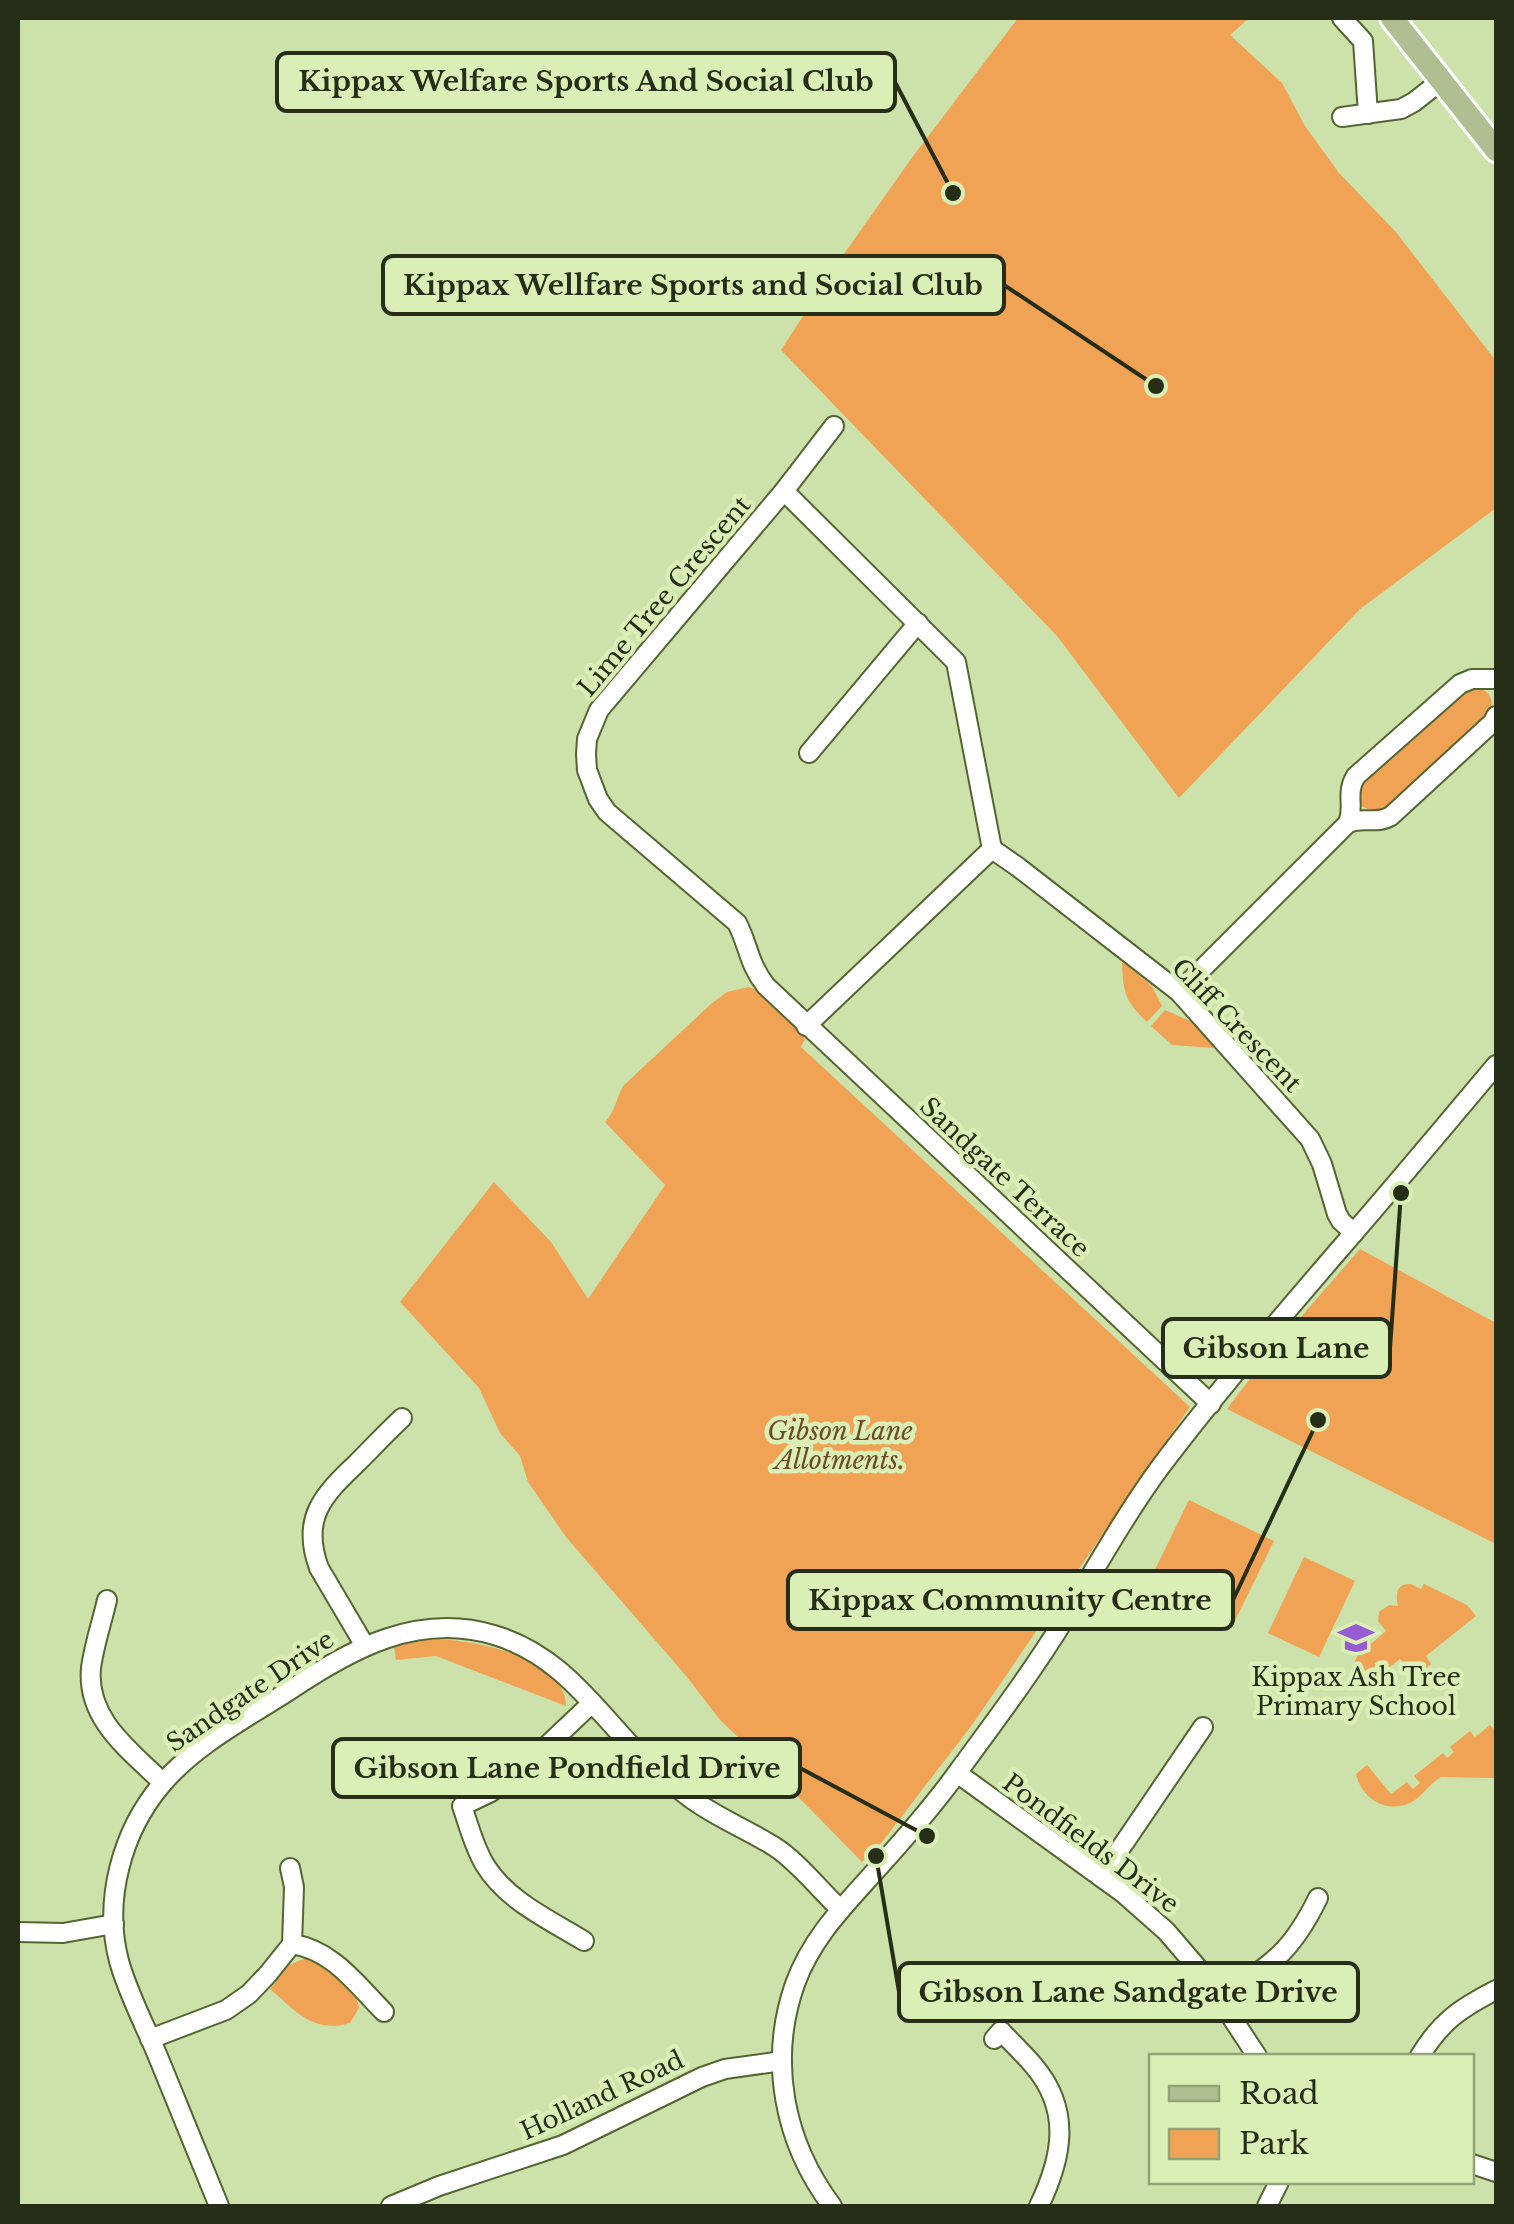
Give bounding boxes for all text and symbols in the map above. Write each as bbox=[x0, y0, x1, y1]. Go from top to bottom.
callout: Kippax Welfare Sports And Social Club bbox=[277, 53, 895, 111]
text: Kippax Welfare Sports And Social Club bbox=[298, 64, 874, 99]
callout: Kippax Wellfare Sports and Social Club bbox=[383, 256, 1004, 314]
text: Kippax Wellfare Sports and Social Club bbox=[403, 268, 983, 303]
street label: Lime Tree Crescent bbox=[572, 490, 758, 703]
street label: Cliff Crescent bbox=[1165, 952, 1309, 1099]
street label: Sandgate Terrace bbox=[914, 1091, 1096, 1264]
callout: Gibson Lane bbox=[1163, 1319, 1390, 1377]
text: Gibson Lane bbox=[1183, 1331, 1369, 1366]
park label: Gibson Lane Allotments. bbox=[767, 1416, 913, 1476]
callout: Kippax Community Centre bbox=[788, 1571, 1233, 1629]
text: Kippax Community Centre bbox=[808, 1583, 1212, 1618]
school or university icon: Kippax Ash Tree Primary School bbox=[1337, 1619, 1375, 1657]
street label: Sandgate Drive bbox=[161, 1624, 340, 1759]
place label: Kippax Ash Tree Primary School bbox=[1251, 1662, 1461, 1722]
callout: Gibson Lane Pondfield Drive bbox=[333, 1739, 800, 1797]
text: Gibson Lane Pondfield Drive bbox=[353, 1751, 781, 1786]
street label: Pondfields Drive bbox=[997, 1767, 1185, 1920]
callout: Gibson Lane Sandgate Drive bbox=[899, 1963, 1358, 2021]
text: Gibson Lane Sandgate Drive bbox=[918, 1975, 1338, 2010]
street label: Holland Road bbox=[516, 2044, 689, 2147]
legend bbox=[1149, 2054, 1474, 2184]
text: Road bbox=[1239, 2075, 1319, 2112]
text: Park bbox=[1239, 2125, 1309, 2162]

